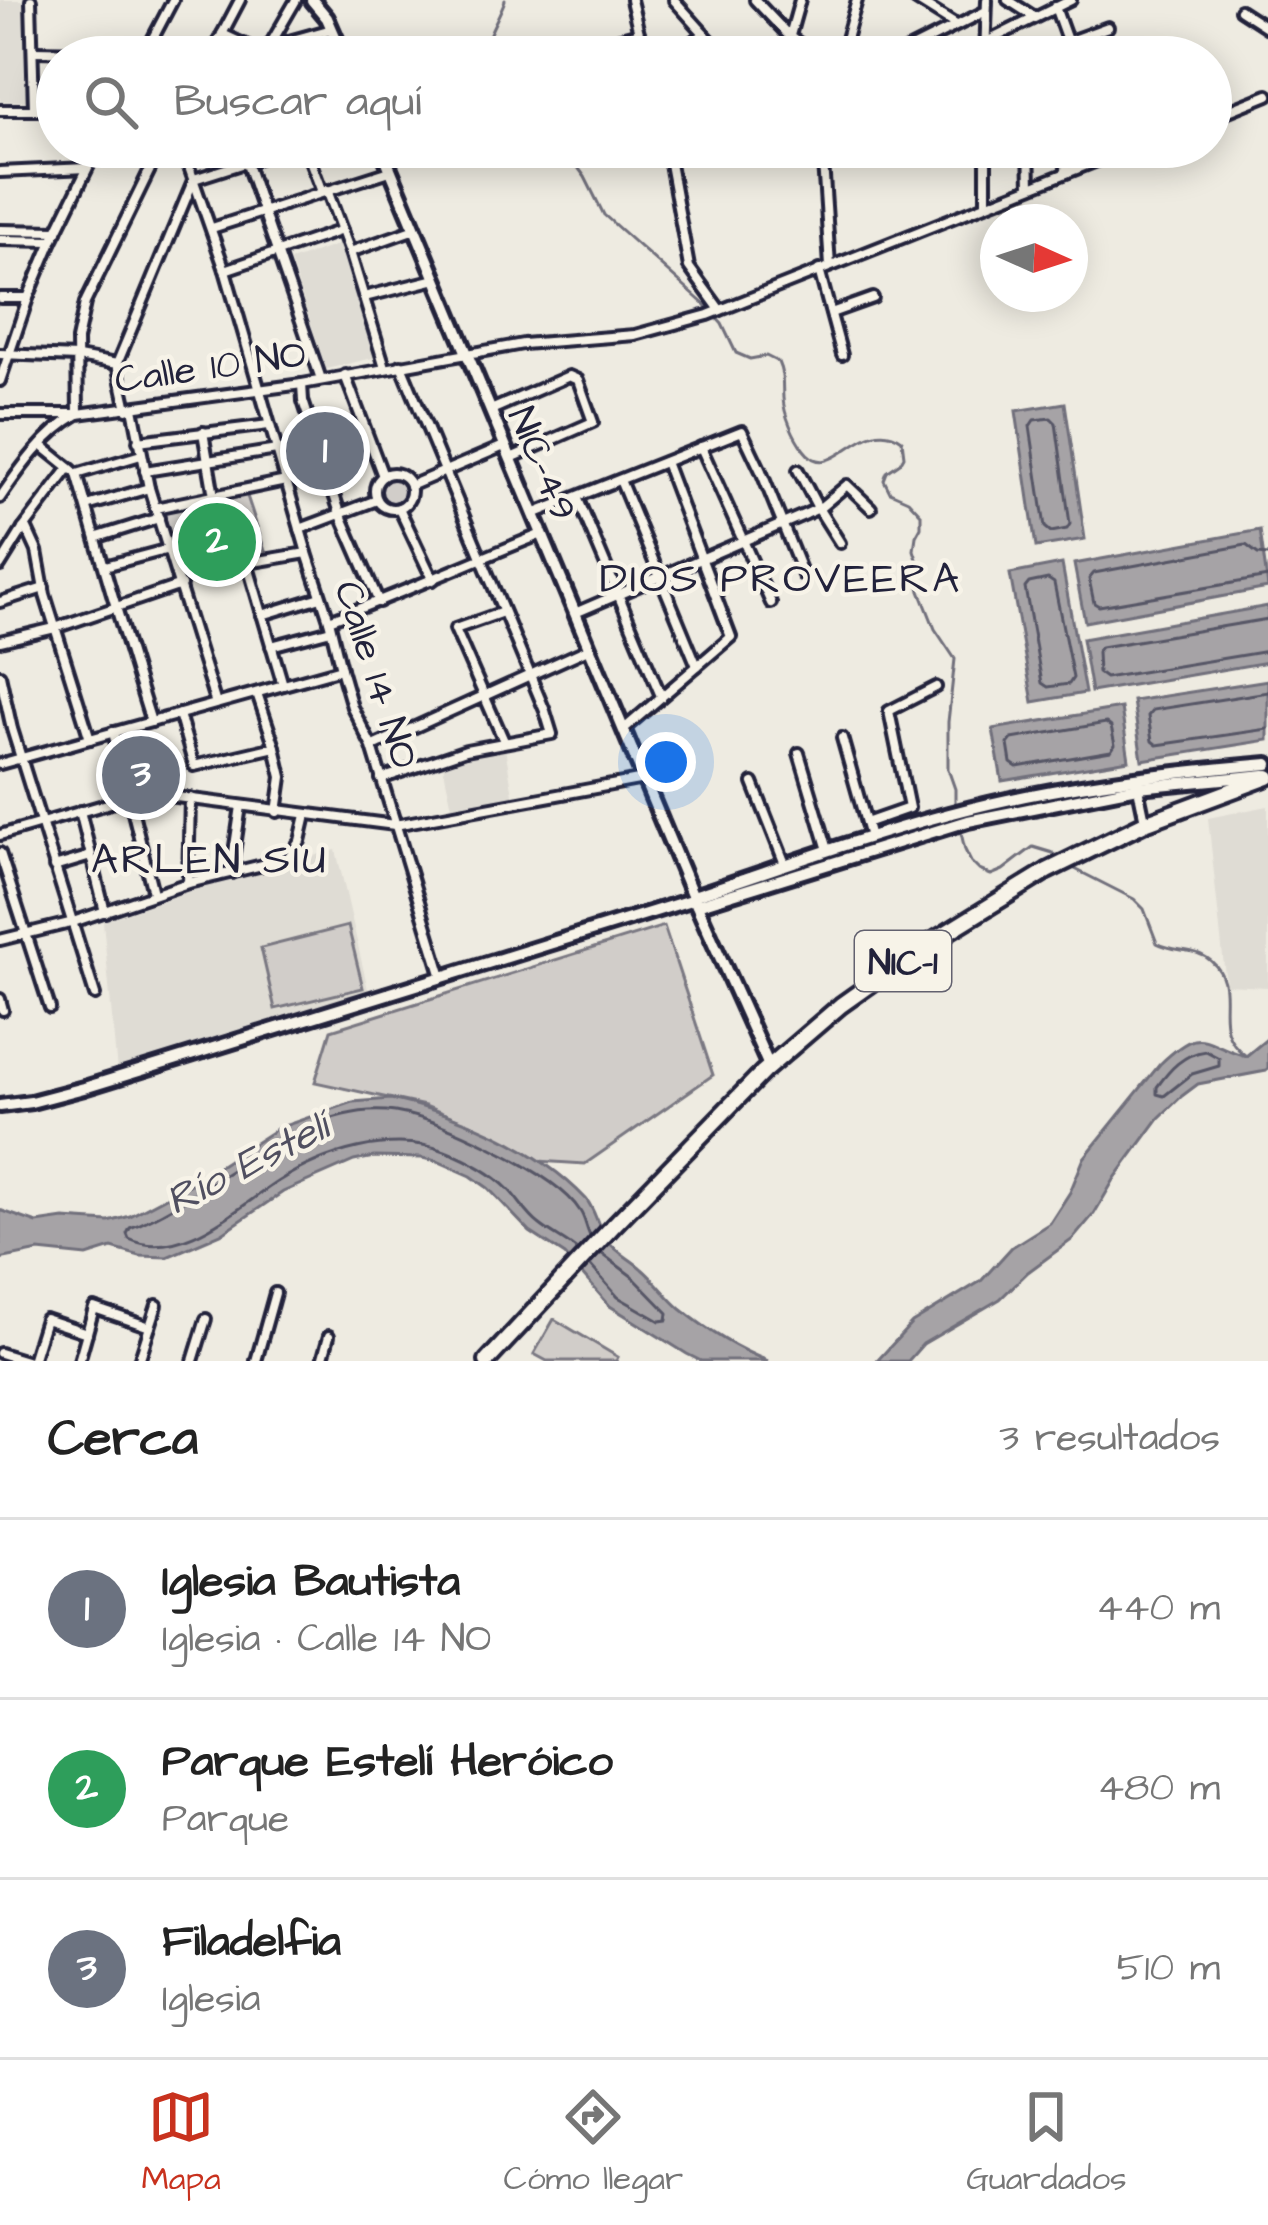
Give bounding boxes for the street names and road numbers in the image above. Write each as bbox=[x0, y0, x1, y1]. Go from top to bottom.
street label: Calle 10 NO bbox=[111, 328, 309, 408]
street label: NIC-49 bbox=[493, 399, 589, 529]
street label: Calle 14 NO bbox=[319, 574, 431, 776]
road number: NIC-1 bbox=[855, 931, 951, 991]

